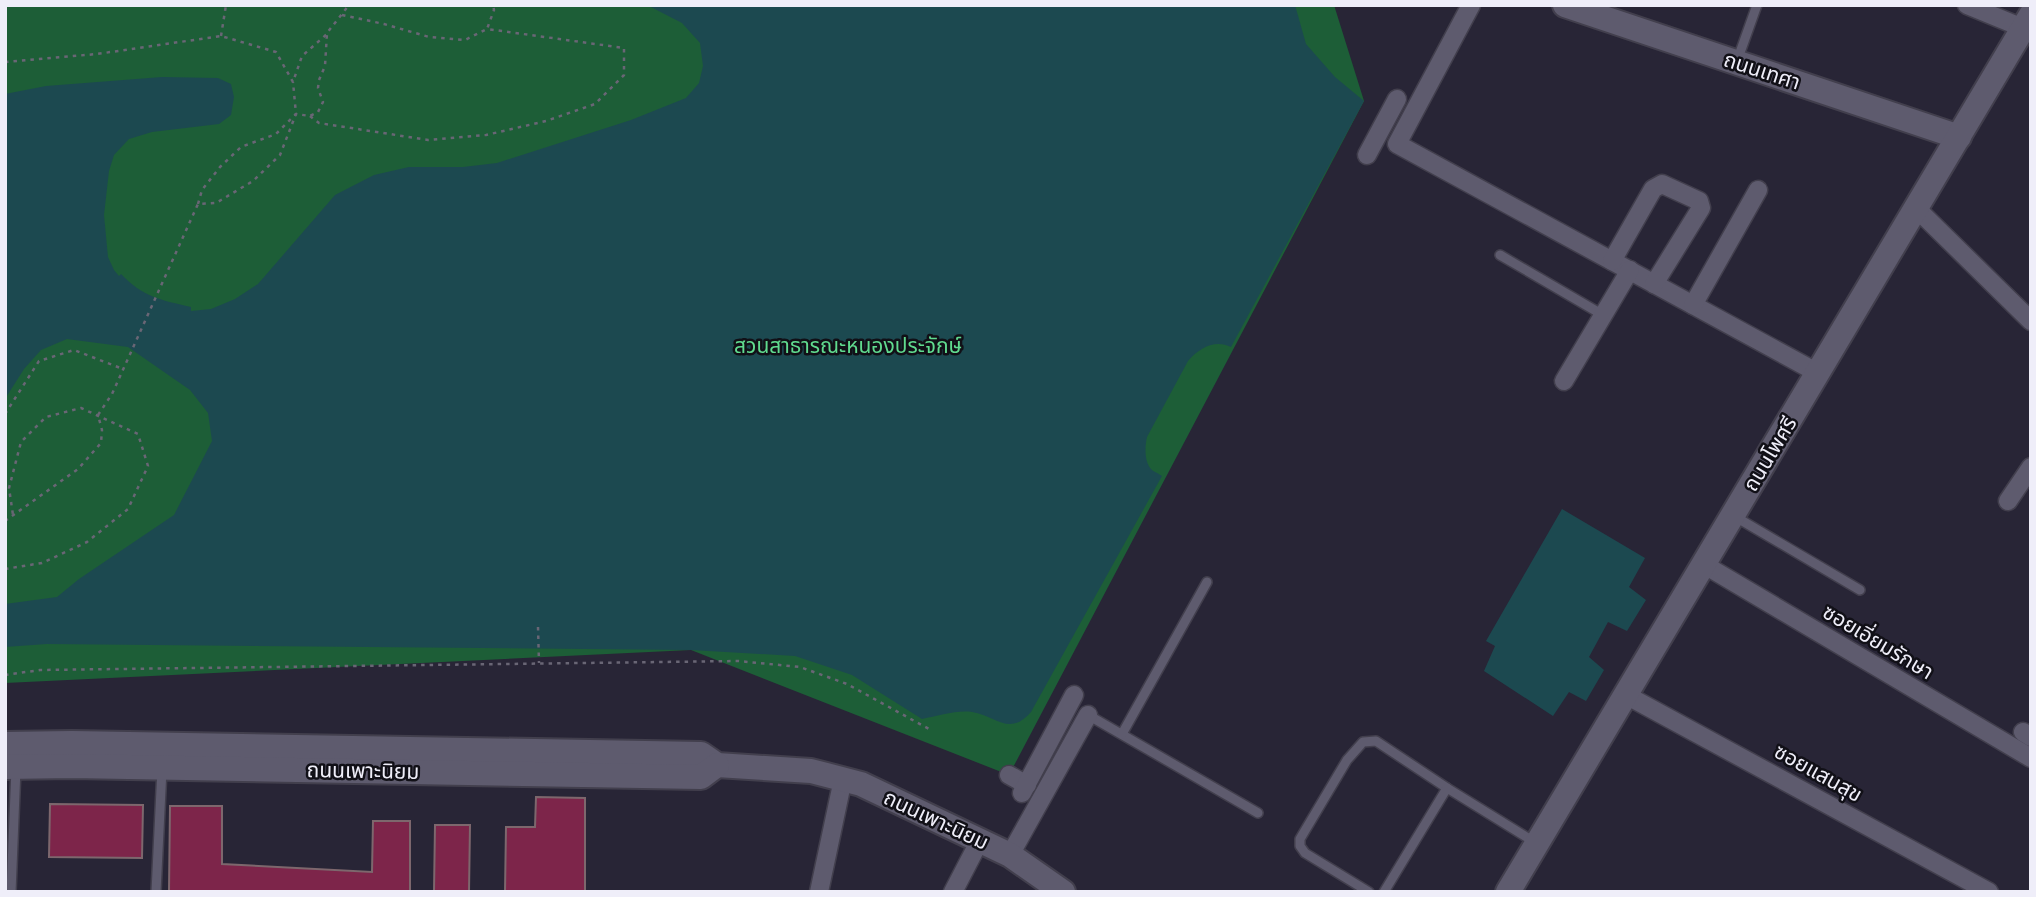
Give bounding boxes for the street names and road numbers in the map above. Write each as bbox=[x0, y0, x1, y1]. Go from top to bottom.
street label: ถนนเทศา bbox=[1720, 46, 1804, 96]
street label: ถนนโพศรี bbox=[1738, 412, 1802, 496]
street label: ซอยเอี่ยมรักษา bbox=[1818, 597, 1939, 685]
street label: ซอยแสนสุข bbox=[1770, 738, 1866, 808]
street label: ถนนเพาะนิยม bbox=[306, 757, 420, 785]
street label: ถนนเพาะนิยม bbox=[879, 784, 993, 856]

